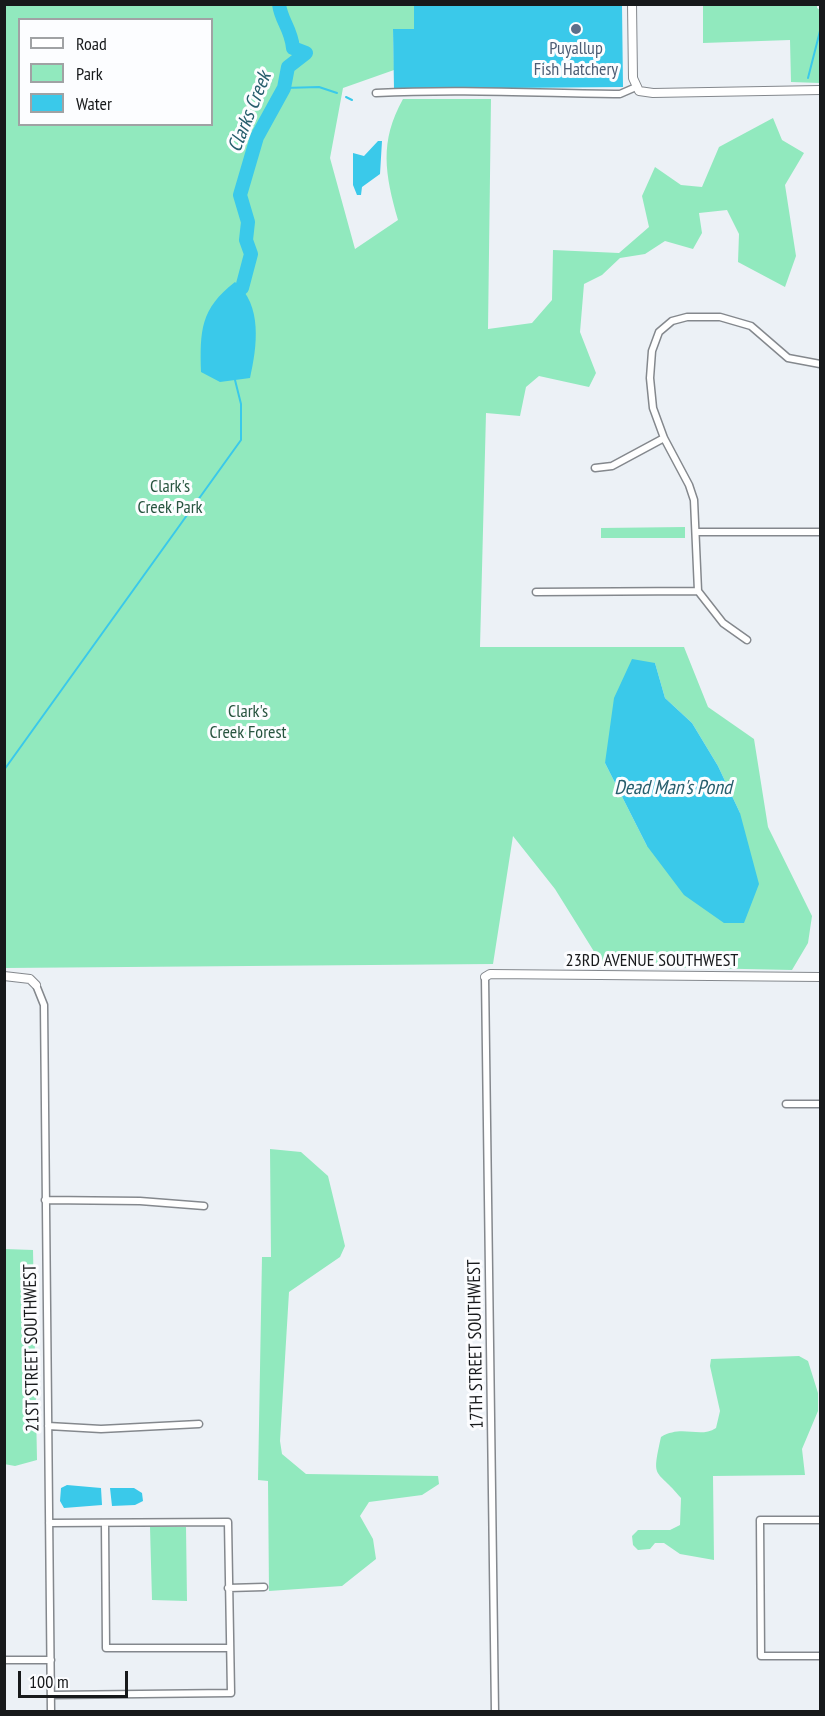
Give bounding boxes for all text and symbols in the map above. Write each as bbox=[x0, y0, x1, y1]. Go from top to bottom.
legend bbox=[18, 18, 213, 126]
marker: Puyallup Fish Hatchery bbox=[569, 22, 583, 36]
text: Road bbox=[76, 32, 107, 55]
place label: Puyallup Fish Hatchery bbox=[534, 38, 618, 80]
text: Park bbox=[76, 62, 103, 85]
water label: Clarks Creek bbox=[223, 68, 277, 156]
text: Water bbox=[76, 92, 112, 115]
park label: Clark's Creek Park bbox=[137, 476, 203, 518]
park label: Clark's Creek Forest bbox=[209, 701, 287, 744]
water label: Dead Man's Pond bbox=[614, 776, 732, 800]
street label: 23RD AVENUE SOUTHWEST bbox=[566, 950, 738, 972]
street label: 17TH STREET SOUTHWEST bbox=[464, 1259, 488, 1429]
street label: 21ST STREET SOUTHWEST bbox=[20, 1264, 44, 1432]
scale bar bbox=[21, 1659, 130, 1697]
text: 100 m bbox=[29, 1670, 69, 1693]

